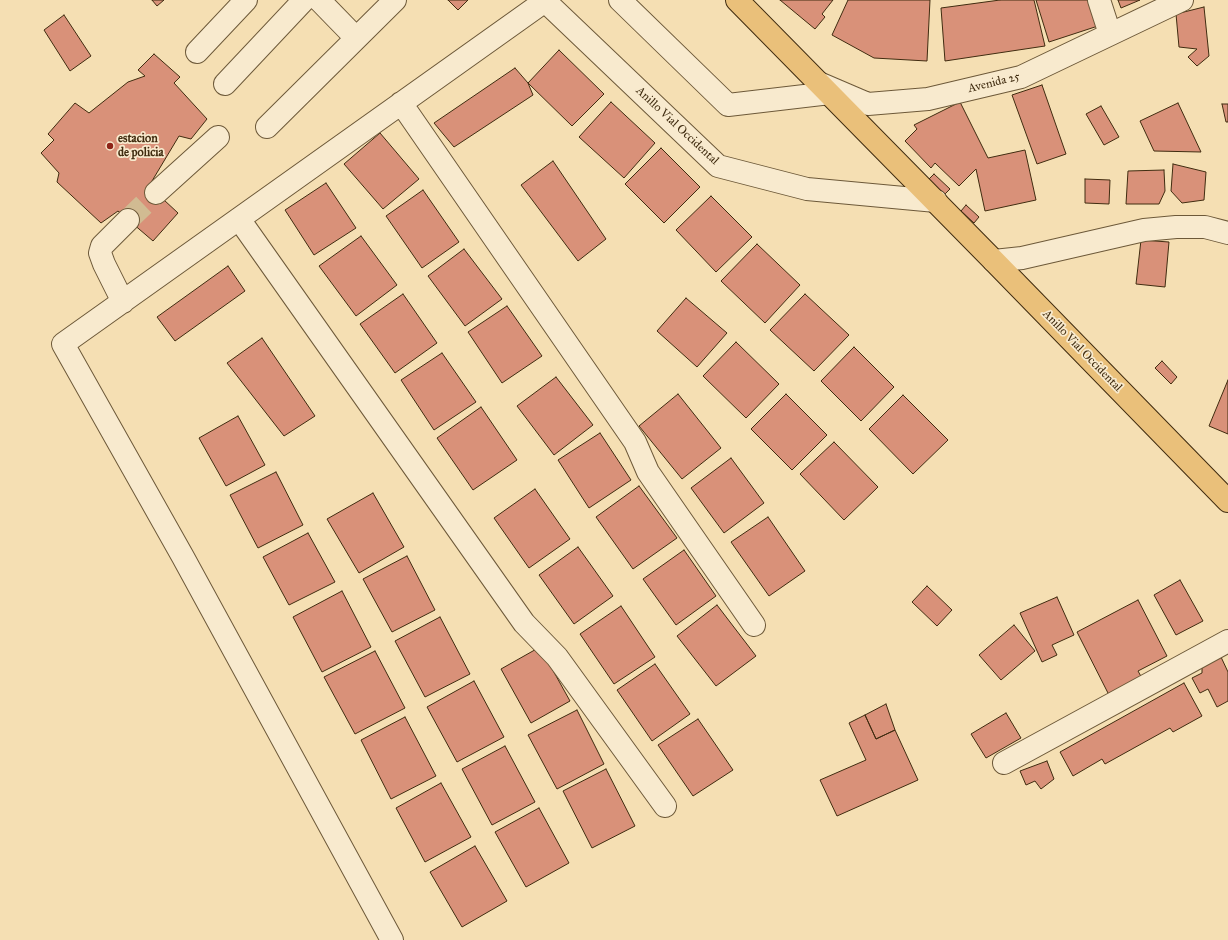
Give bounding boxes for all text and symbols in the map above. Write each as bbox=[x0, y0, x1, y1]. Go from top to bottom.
street label: Avenida 25 bbox=[967, 70, 1021, 96]
street label: Anillo Vial Occidental bbox=[633, 84, 721, 168]
place label: estacion de policia bbox=[118, 132, 164, 160]
marker: estacion de policia bbox=[105, 141, 115, 151]
street label: Anillo Vial Occidental bbox=[1039, 307, 1125, 395]

